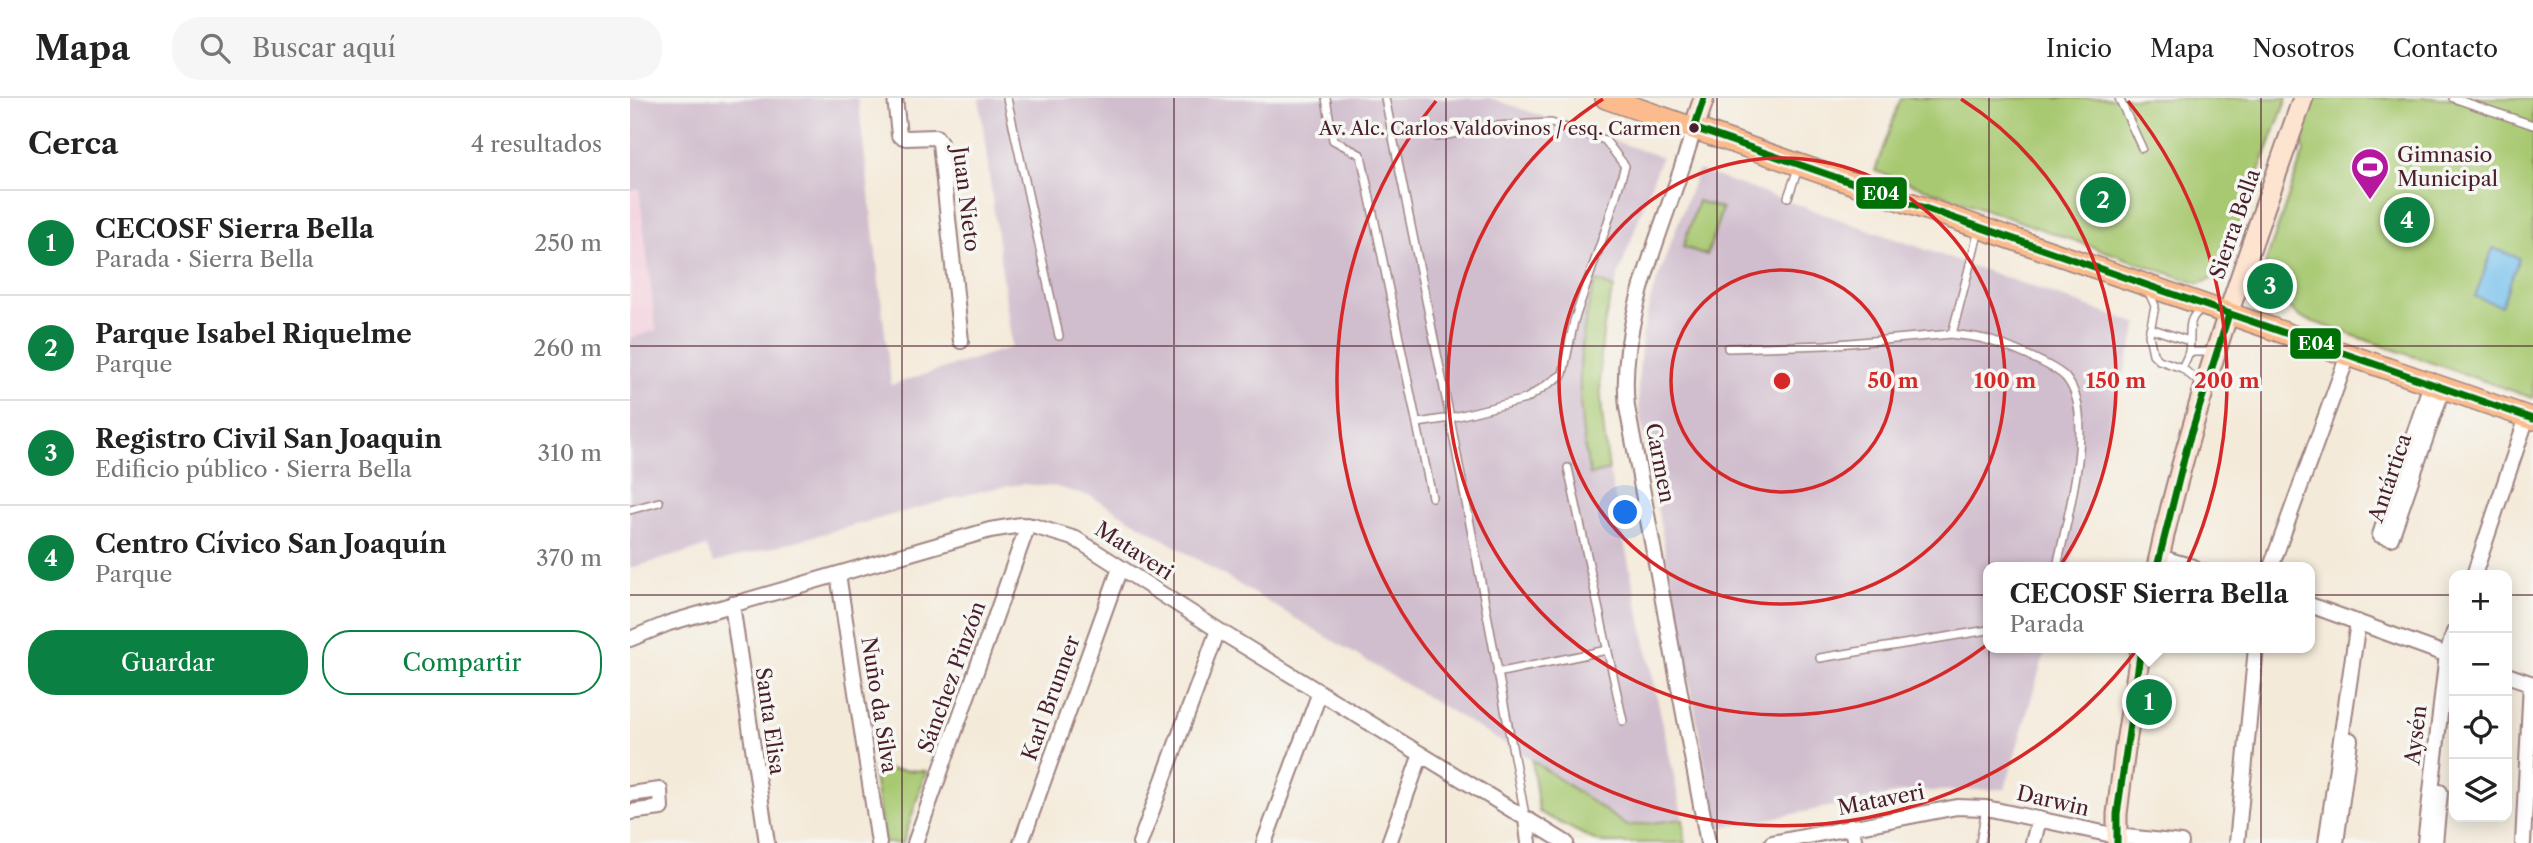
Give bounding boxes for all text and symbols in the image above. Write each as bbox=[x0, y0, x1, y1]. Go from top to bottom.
search box bbox=[172, 17, 662, 80]
text: Mapa bbox=[35, 28, 130, 69]
icon: search bbox=[196, 29, 234, 67]
text: Buscar aquí bbox=[252, 32, 396, 64]
text: Inicio bbox=[2046, 34, 2112, 63]
text: Mapa bbox=[2150, 34, 2214, 63]
text: Nosotros bbox=[2252, 34, 2355, 63]
text: Contacto bbox=[2393, 34, 2498, 63]
place label: Av. Alc. Carlos Valdovinos / esq. Carmen bbox=[1318, 117, 1681, 140]
marker: Av. Alc. Carlos Valdovinos / esq. Carmen bbox=[1687, 121, 1701, 135]
text: Cerca bbox=[28, 125, 118, 162]
text: 4 resultados bbox=[471, 130, 602, 158]
street label: Juan Nieto bbox=[947, 142, 985, 253]
place label: Gimnasio Municipal bbox=[2397, 142, 2498, 191]
sports icon: Gimnasio Municipal bbox=[2349, 146, 2391, 201]
street label: Sierra Bella bbox=[2204, 165, 2265, 282]
pin: 2 bbox=[2080, 174, 2126, 226]
line badge: E04 bbox=[1855, 176, 1908, 210]
text: E04 bbox=[1862, 182, 1900, 205]
pin: 4 bbox=[2384, 194, 2430, 246]
text: CECOSF Sierra Bella bbox=[95, 213, 374, 245]
text: 1 bbox=[46, 229, 56, 257]
text: 250 m bbox=[534, 229, 602, 257]
text: Parada · Sierra Bella bbox=[95, 245, 314, 273]
pin: 3 bbox=[2247, 260, 2293, 312]
text: Parque Isabel Riquelme bbox=[95, 318, 412, 350]
line badge: E04 bbox=[2289, 327, 2342, 360]
text: E04 bbox=[2297, 332, 2335, 355]
text: 2 bbox=[44, 334, 58, 362]
text: 260 m bbox=[533, 334, 602, 362]
text: Parque bbox=[95, 350, 172, 378]
text: 50 m bbox=[1867, 368, 1919, 393]
text: 100 m bbox=[1974, 368, 2036, 393]
text: 150 m bbox=[2086, 368, 2146, 393]
text: 200 m bbox=[2194, 368, 2260, 393]
centre of rings bbox=[1770, 369, 1794, 393]
street label: Carmen bbox=[1641, 421, 1680, 505]
text: Registro Civil San Joaquin bbox=[95, 423, 442, 455]
street label: Antártica bbox=[2362, 429, 2417, 526]
text: 3 bbox=[45, 439, 58, 467]
text: 310 m bbox=[538, 439, 602, 467]
text: Edificio público · Sierra Bella bbox=[95, 455, 412, 483]
your location bbox=[1608, 495, 1642, 529]
street label: Mataveri bbox=[1091, 516, 1178, 585]
text: Centro Cívico San Joaquín bbox=[95, 528, 446, 560]
text: 4 bbox=[44, 544, 58, 572]
text: 370 m bbox=[536, 544, 602, 572]
text: Parque bbox=[95, 560, 172, 588]
popup bbox=[1983, 562, 2315, 653]
map controls bbox=[2449, 570, 2512, 822]
button: + bbox=[2449, 570, 2512, 633]
text: CECOSF Sierra Bella bbox=[2009, 578, 2289, 610]
street label: Sánchez Pinzón bbox=[913, 598, 991, 756]
text: Parada bbox=[2009, 610, 2084, 638]
button: Guardar bbox=[28, 630, 308, 695]
button: Compartir bbox=[322, 630, 602, 695]
street label: Karl Brunner bbox=[1016, 632, 1085, 764]
button: − bbox=[2449, 633, 2512, 696]
street label: Nuño da Silva bbox=[856, 635, 903, 776]
street label: Santa Elisa bbox=[751, 666, 791, 777]
pin: 1 bbox=[2126, 676, 2172, 728]
button: locate bbox=[2449, 696, 2512, 759]
street label: Aysén bbox=[2399, 704, 2432, 767]
button: layers bbox=[2449, 759, 2512, 822]
street label: Mataveri bbox=[1835, 779, 1926, 820]
street label: Darwin bbox=[2014, 780, 2092, 821]

